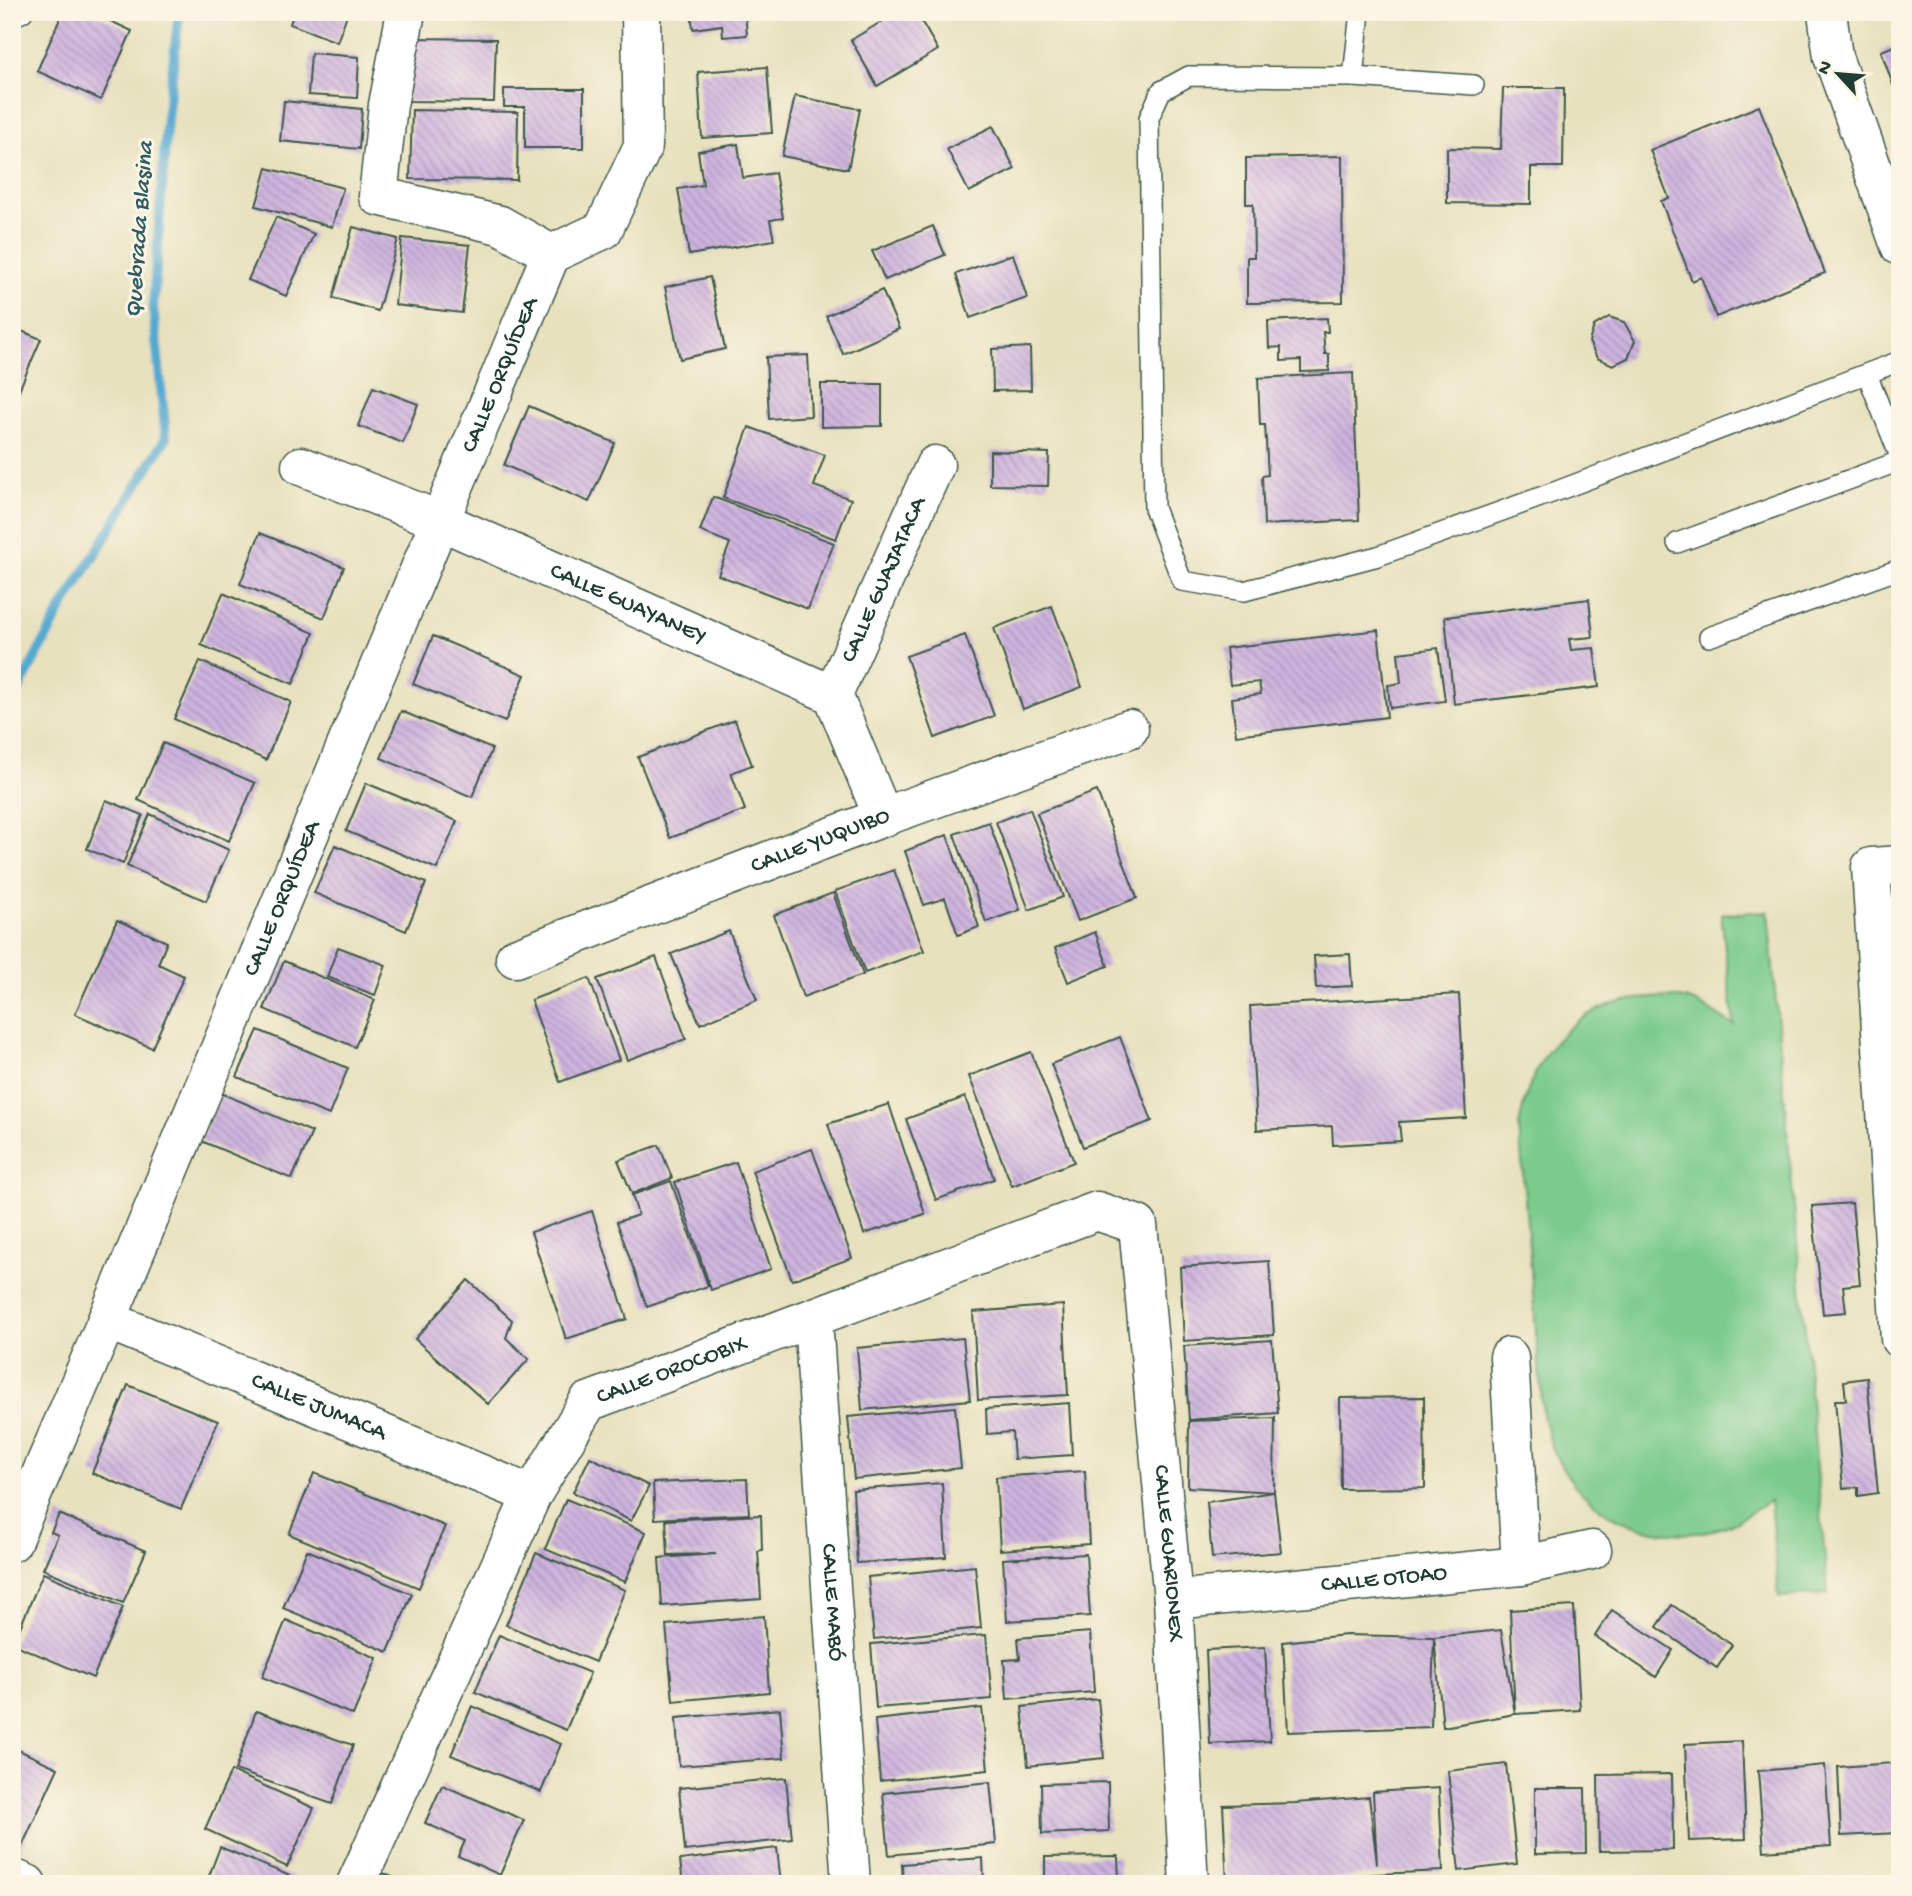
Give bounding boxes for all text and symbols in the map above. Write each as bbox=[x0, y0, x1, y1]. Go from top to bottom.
north arrow bbox=[1804, 38, 1874, 108]
text: N bbox=[1813, 57, 1839, 79]
water label: Quebrada Blasina bbox=[120, 139, 162, 319]
street label: CALLE ORQUÍDEA bbox=[456, 292, 545, 457]
street label: CALLE GUAJATACA bbox=[836, 492, 933, 667]
street label: CALLE GUAYANEY bbox=[546, 558, 710, 650]
street label: CALLE YUQUIBO bbox=[747, 802, 894, 880]
street label: CALLE ORQUÍDEA bbox=[238, 816, 327, 980]
street label: CALLE OROCOBIX bbox=[593, 1330, 751, 1411]
street label: CALLE JUMACA bbox=[247, 1367, 392, 1448]
street label: CALLE GUARIONEX bbox=[1147, 1464, 1189, 1643]
street label: CALLE MABÓ bbox=[815, 1543, 849, 1662]
street label: CALLE OTOAO bbox=[1320, 1560, 1449, 1599]

